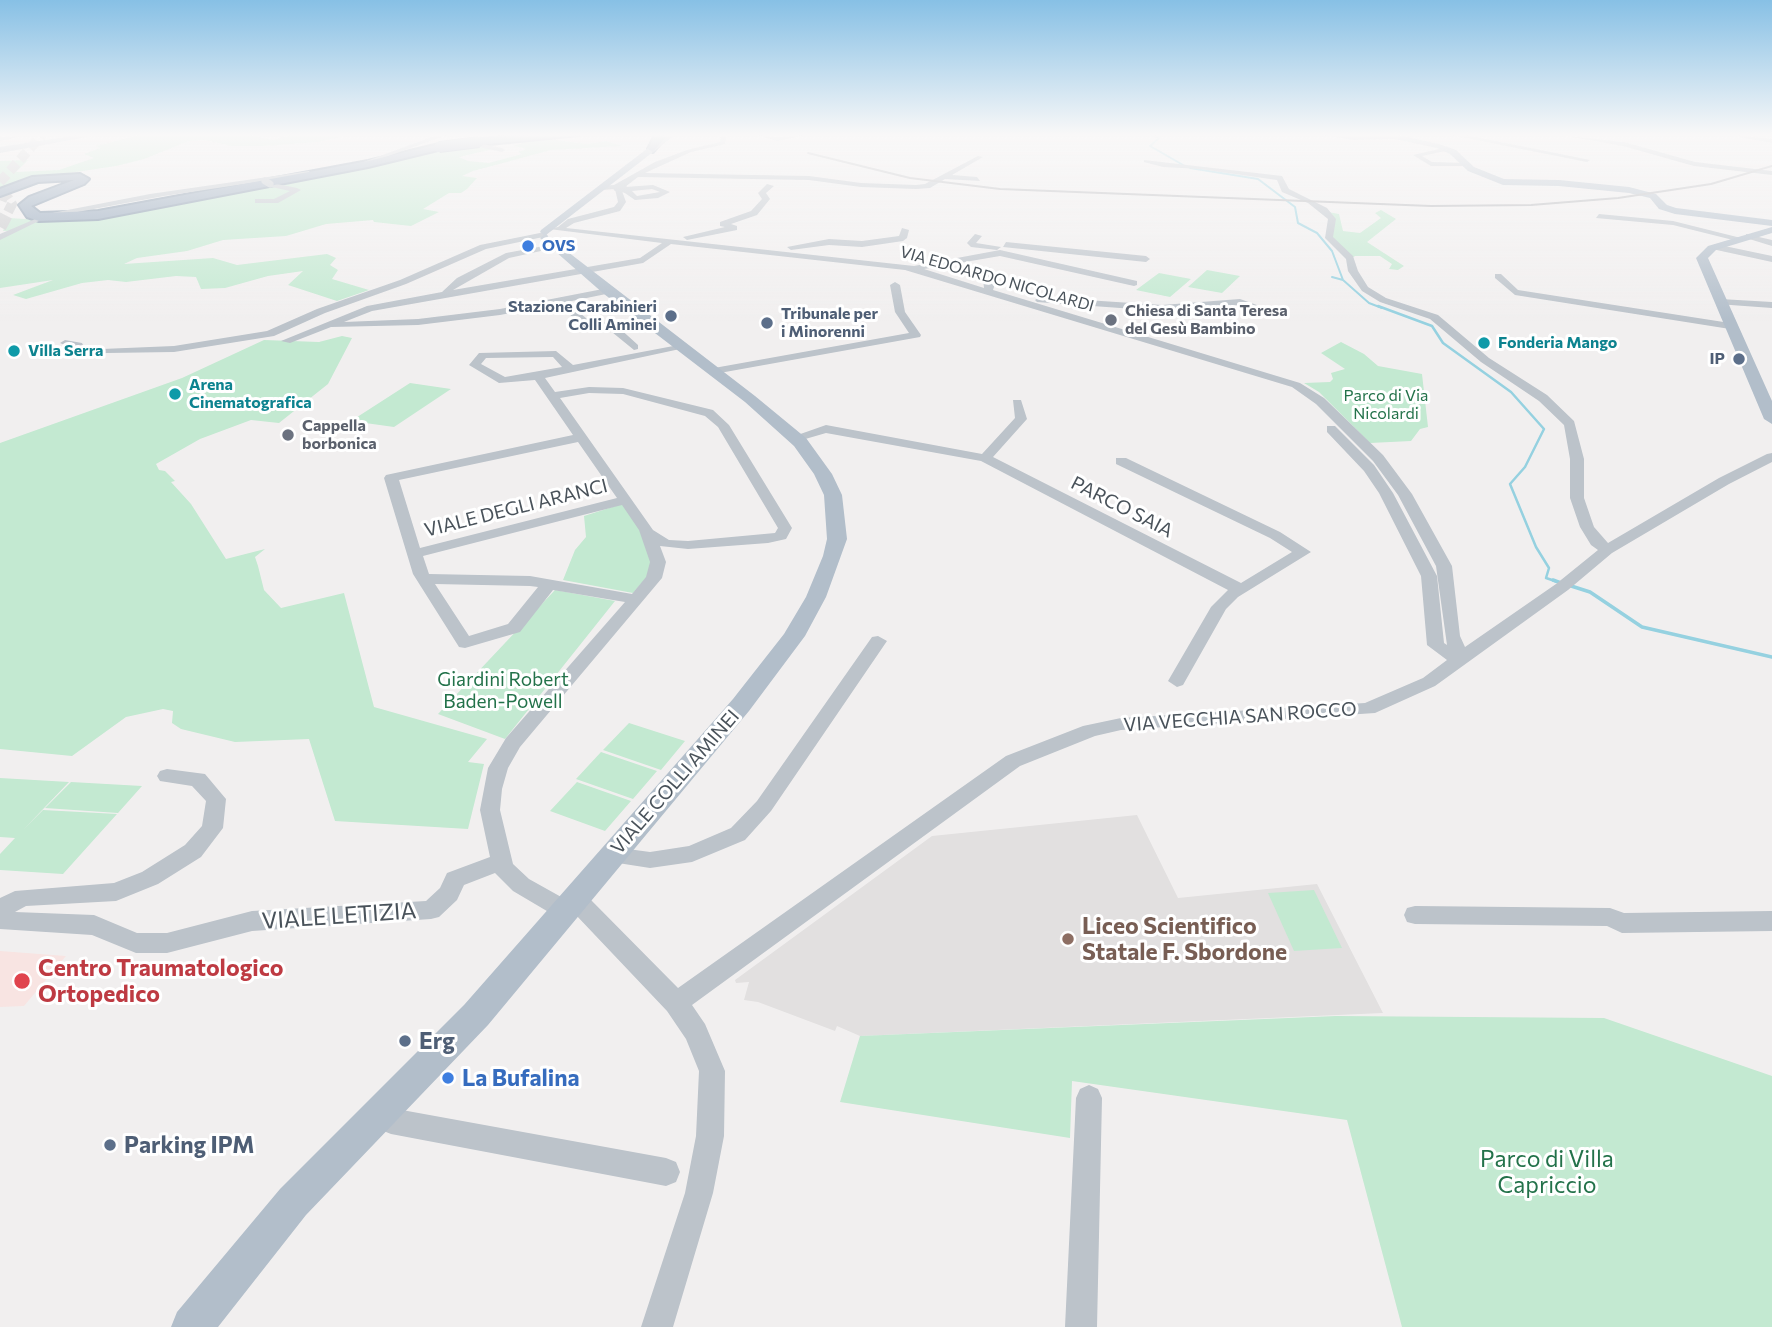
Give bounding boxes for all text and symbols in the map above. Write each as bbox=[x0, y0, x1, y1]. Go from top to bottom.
place label: OVS bbox=[542, 236, 575, 256]
marker: OVS bbox=[520, 238, 536, 254]
street label: VIA EDOARDO NICOLARDI bbox=[898, 242, 1096, 316]
place label: Stazione Carabinieri Colli Aminei bbox=[508, 297, 657, 335]
place label: Chiesa di Santa Teresa del Gesù Bambino bbox=[1125, 301, 1288, 339]
place label: Tribunale per i Minorenni bbox=[781, 304, 878, 342]
marker: Stazione Carabinieri Colli Aminei bbox=[663, 308, 679, 324]
marker: Chiesa di Santa Teresa del Gesù Bambino bbox=[1103, 312, 1119, 328]
marker: Tribunale per i Minorenni bbox=[759, 315, 775, 331]
place label: Fonderia Mango bbox=[1498, 333, 1617, 353]
marker: Fonderia Mango bbox=[1476, 335, 1492, 351]
place label: Villa Serra bbox=[28, 341, 104, 361]
marker: Villa Serra bbox=[6, 343, 22, 359]
place label: IP bbox=[1710, 349, 1725, 369]
marker: IP bbox=[1731, 351, 1747, 367]
place label: Arena Cinematografica bbox=[189, 375, 312, 413]
marker: Arena Cinematografica bbox=[167, 386, 183, 402]
park label: Parco di Via Nicolardi bbox=[1344, 386, 1428, 424]
place label: Cappella borbonica bbox=[302, 416, 377, 454]
marker: Cappella borbonica bbox=[280, 427, 296, 443]
street label: PARCO SAIA bbox=[1067, 472, 1177, 542]
street label: VIALE DEGLI ARANCI bbox=[422, 474, 610, 542]
park label: Giardini Robert Baden-Powell bbox=[437, 669, 569, 713]
street label: VIA VECCHIA SAN ROCCO bbox=[1123, 697, 1357, 737]
street label: VIALE COLLI AMINEI bbox=[606, 705, 744, 859]
street label: VIALE LETIZIA bbox=[261, 897, 417, 935]
place label: Liceo Scientifico Statale F. Sbordone bbox=[1082, 912, 1287, 966]
marker: Liceo Scientifico Statale F. Sbordone bbox=[1060, 931, 1076, 947]
place label: Centro Traumatologico Ortopedico bbox=[38, 954, 284, 1008]
marker: Centro Traumatologico Ortopedico bbox=[12, 971, 32, 991]
place label: Erg bbox=[419, 1027, 455, 1055]
marker: Erg bbox=[397, 1033, 413, 1049]
place label: La Bufalina bbox=[462, 1064, 580, 1092]
marker: La Bufalina bbox=[440, 1070, 456, 1086]
place label: Parking IPM bbox=[124, 1131, 254, 1159]
marker: Parking IPM bbox=[102, 1137, 118, 1153]
park label: Parco di Villa Capriccio bbox=[1480, 1145, 1614, 1199]

